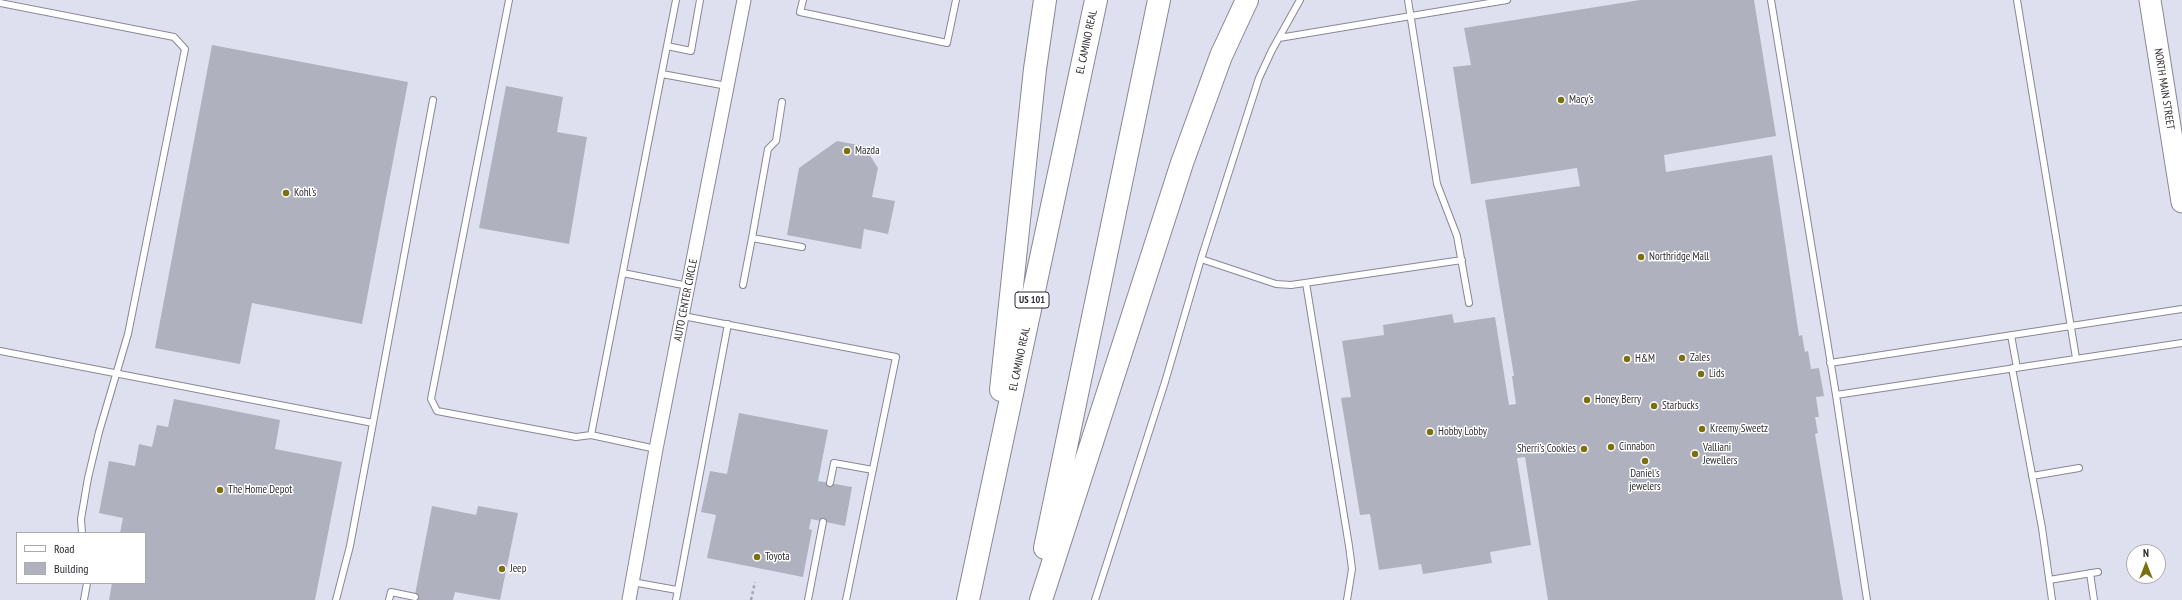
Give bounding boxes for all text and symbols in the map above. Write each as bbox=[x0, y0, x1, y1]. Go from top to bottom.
street label: EL CAMINO REAL bbox=[1074, 9, 1100, 75]
street label: NORTH MAIN STREET bbox=[2151, 47, 2177, 131]
place label: Macy's bbox=[1569, 93, 1593, 107]
marker: Macy's bbox=[1556, 95, 1566, 105]
place label: Mazda bbox=[855, 144, 880, 158]
marker: Mazda bbox=[842, 146, 852, 156]
place label: Kohl's bbox=[294, 186, 316, 200]
marker: Kohl's bbox=[281, 188, 291, 198]
place label: Northridge Mall bbox=[1649, 250, 1709, 264]
marker: Northridge Mall bbox=[1636, 252, 1646, 262]
street label: AUTO CENTER CIRCLE bbox=[672, 258, 700, 342]
road number: US 101 bbox=[1015, 292, 1049, 308]
street label: EL CAMINO REAL bbox=[1007, 326, 1033, 392]
place label: Zales bbox=[1690, 351, 1710, 365]
place label: H&M bbox=[1635, 352, 1655, 366]
marker: Zales bbox=[1677, 353, 1687, 363]
marker: H&M bbox=[1622, 354, 1632, 364]
place label: Lids bbox=[1709, 367, 1724, 381]
marker: Lids bbox=[1696, 369, 1706, 379]
place label: Honey Berry bbox=[1595, 393, 1641, 407]
marker: Honey Berry bbox=[1582, 395, 1592, 405]
place label: Starbucks bbox=[1662, 399, 1699, 413]
marker: Starbucks bbox=[1649, 401, 1659, 411]
place label: Kreemy Sweetz bbox=[1710, 422, 1768, 436]
marker: Kreemy Sweetz bbox=[1697, 424, 1707, 434]
place label: Hobby Lobby bbox=[1438, 425, 1487, 439]
marker: Hobby Lobby bbox=[1425, 427, 1435, 437]
place label: Cinnabon bbox=[1619, 440, 1655, 454]
place label: Valliani Jewellers bbox=[1703, 441, 1737, 467]
place label: Sherri's Cookies bbox=[1517, 442, 1576, 456]
marker: Cinnabon bbox=[1606, 442, 1616, 452]
marker: Sherri's Cookies bbox=[1579, 444, 1589, 454]
marker: Valliani Jewellers bbox=[1690, 449, 1700, 459]
marker: Daniel's jewelers bbox=[1640, 456, 1650, 466]
place label: Daniel's jewelers bbox=[1629, 467, 1661, 493]
place label: The Home Depot bbox=[228, 483, 292, 497]
marker: The Home Depot bbox=[215, 485, 225, 495]
legend bbox=[16, 532, 146, 584]
text: Road bbox=[54, 541, 74, 556]
north arrow bbox=[2126, 544, 2166, 584]
text: N bbox=[2143, 546, 2149, 560]
place label: Toyota bbox=[765, 550, 790, 564]
marker: Toyota bbox=[752, 552, 762, 562]
text: Building bbox=[54, 561, 89, 576]
place label: Jeep bbox=[510, 562, 526, 576]
marker: Jeep bbox=[497, 564, 507, 574]

